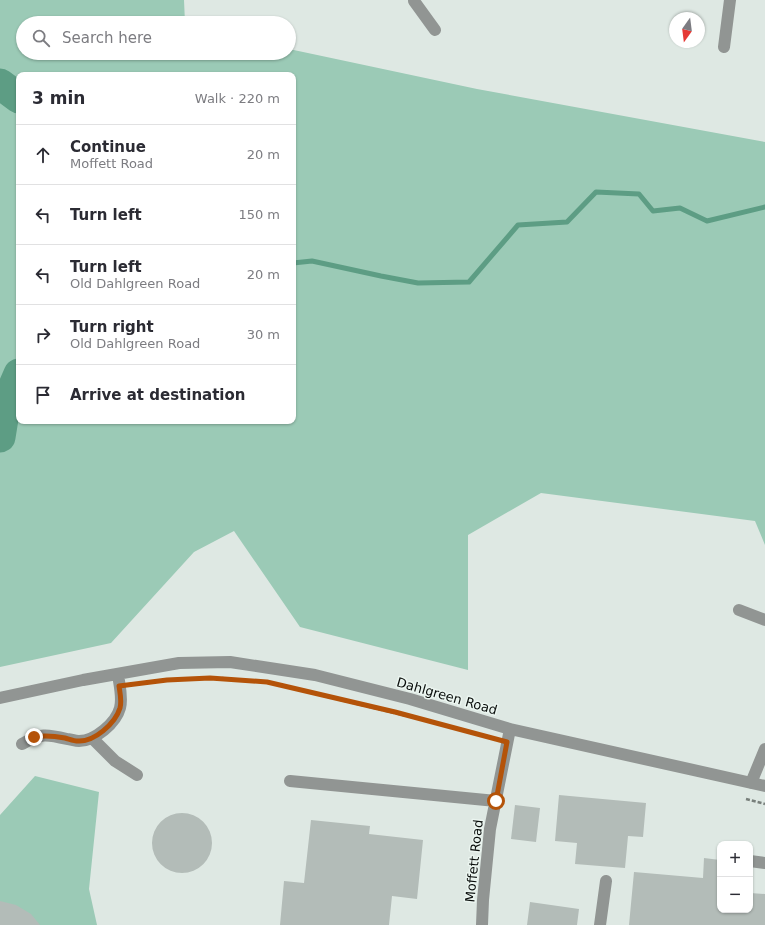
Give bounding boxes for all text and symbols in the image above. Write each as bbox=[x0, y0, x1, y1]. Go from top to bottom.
north arrow bbox=[669, 12, 705, 48]
search box bbox=[16, 16, 296, 60]
icon: search bbox=[30, 27, 52, 49]
text: Search here bbox=[62, 29, 152, 47]
text: 3 min bbox=[32, 88, 85, 108]
text: Walk · 220 m bbox=[195, 91, 280, 106]
text: Continue bbox=[70, 138, 146, 156]
icon: ahead bbox=[32, 144, 54, 166]
text: 20 m bbox=[247, 147, 280, 162]
text: Moffett Road bbox=[70, 156, 153, 171]
icon: left bbox=[32, 204, 54, 226]
text: Turn left bbox=[70, 206, 142, 224]
text: 150 m bbox=[238, 207, 280, 222]
text: Turn left bbox=[70, 258, 142, 276]
icon: left bbox=[32, 264, 54, 286]
text: 20 m bbox=[247, 267, 280, 282]
text: Old Dahlgreen Road bbox=[70, 276, 200, 291]
text: Turn right bbox=[70, 318, 154, 336]
icon: right bbox=[32, 324, 54, 346]
text: 30 m bbox=[247, 327, 280, 342]
text: Old Dahlgreen Road bbox=[70, 336, 200, 351]
icon: arrive bbox=[32, 384, 54, 406]
text: Arrive at destination bbox=[70, 386, 245, 404]
street label: Dahlgreen Road bbox=[395, 674, 499, 718]
route end bbox=[25, 728, 43, 746]
route start bbox=[487, 792, 505, 810]
street label: Moffett Road bbox=[462, 819, 486, 903]
map controls bbox=[717, 841, 753, 913]
button: + bbox=[717, 841, 753, 877]
button: − bbox=[717, 877, 753, 913]

